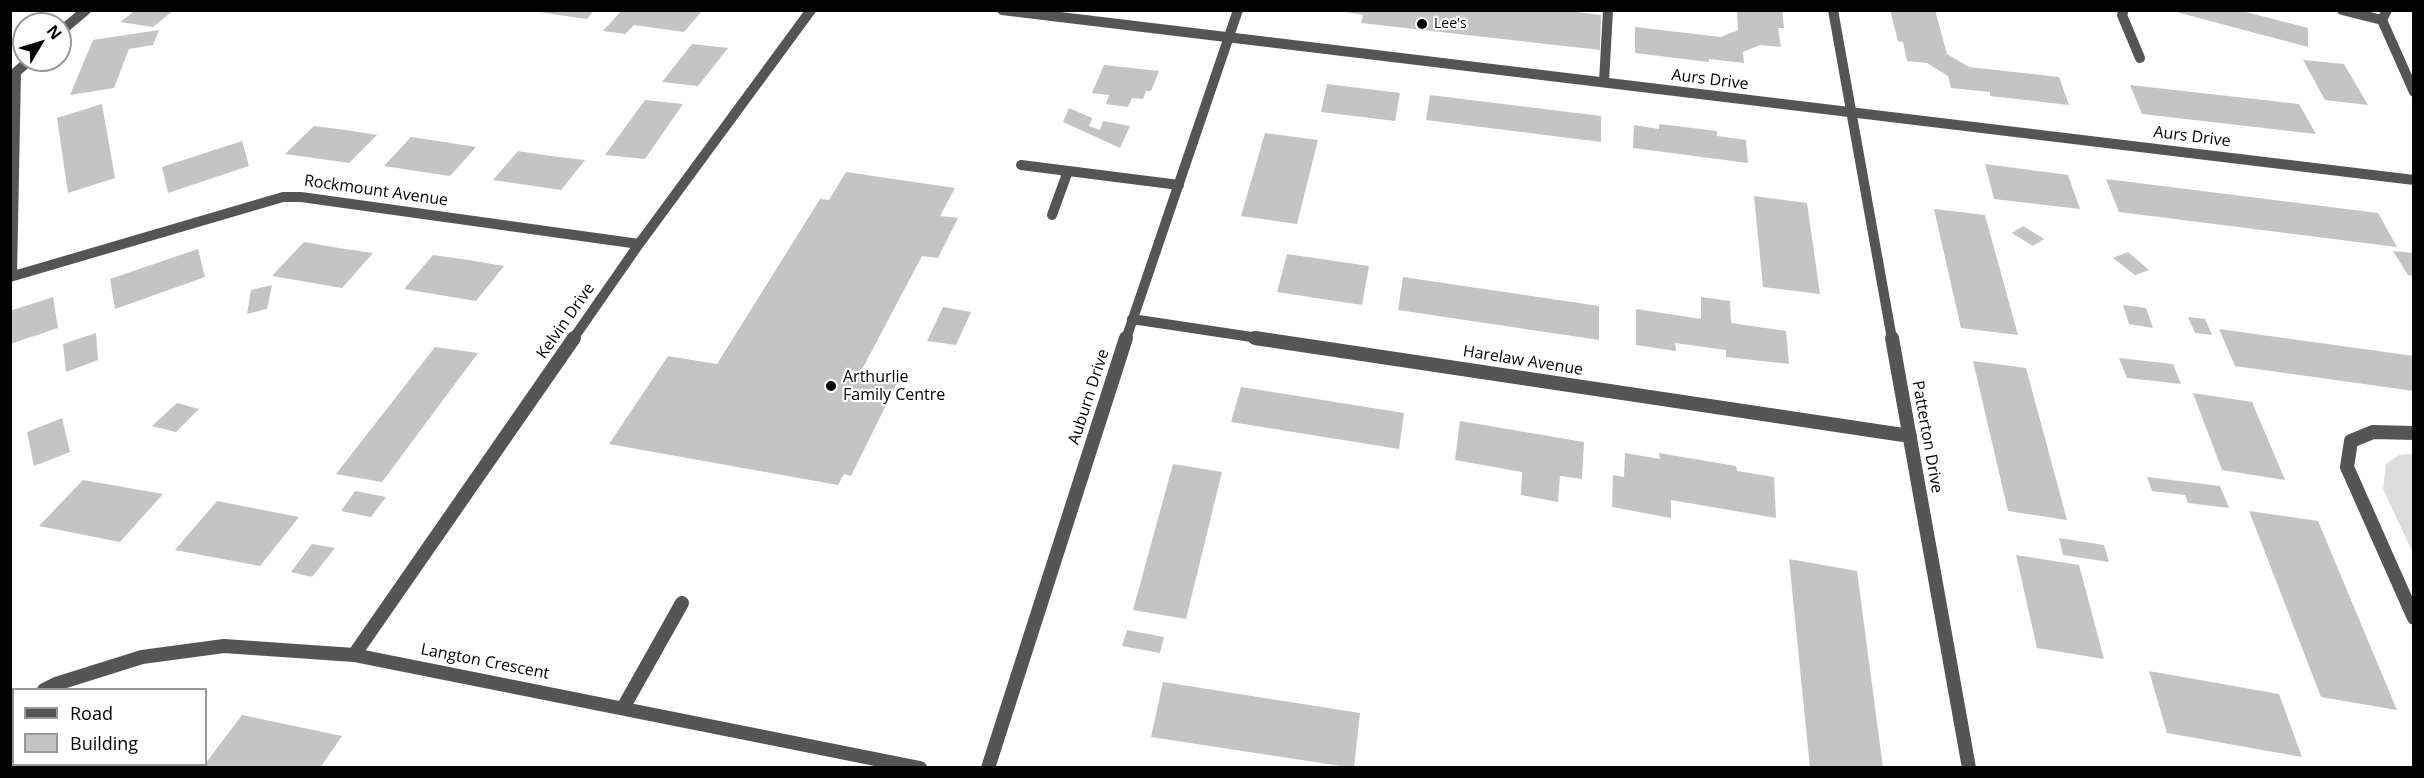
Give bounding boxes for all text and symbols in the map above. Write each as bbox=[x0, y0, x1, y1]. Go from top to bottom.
north arrow bbox=[12, 12, 72, 72]
place label: Lee's bbox=[1434, 16, 1467, 32]
marker: Lee's bbox=[1415, 17, 1429, 31]
text: N bbox=[42, 20, 67, 44]
street label: Aurs Drive bbox=[1670, 66, 1750, 94]
street label: Aurs Drive bbox=[2152, 123, 2232, 151]
street label: Rockmount Avenue bbox=[303, 171, 449, 211]
street label: Kelvin Drive bbox=[533, 279, 599, 363]
street label: Harelaw Avenue bbox=[1462, 342, 1584, 380]
street label: Auburn Drive bbox=[1065, 347, 1113, 447]
place label: Arthurlie Family Centre bbox=[843, 367, 945, 405]
marker: Arthurlie Family Centre bbox=[824, 379, 838, 393]
street label: Patterton Drive bbox=[1908, 379, 1946, 495]
street label: Langton Crescent bbox=[419, 640, 551, 684]
legend bbox=[12, 688, 207, 766]
text: Road bbox=[70, 701, 113, 725]
text: Building bbox=[70, 731, 138, 755]

